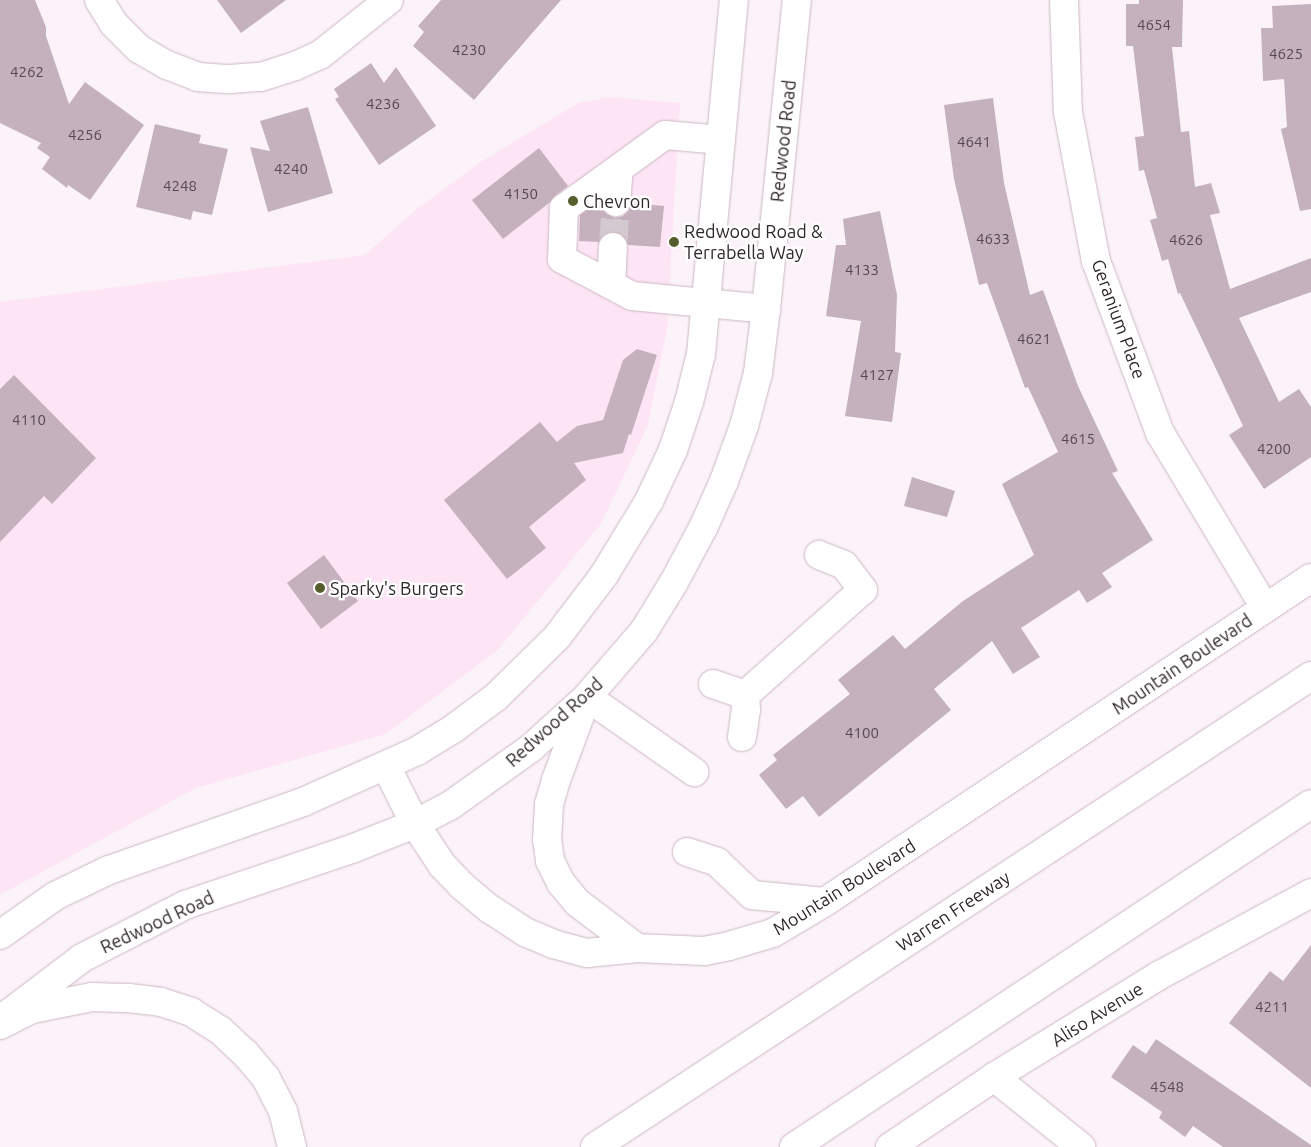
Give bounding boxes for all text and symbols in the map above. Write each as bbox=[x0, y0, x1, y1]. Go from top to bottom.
house number: 4654 bbox=[1137, 16, 1171, 34]
house number: 4230 bbox=[452, 41, 486, 59]
house number: 4625 bbox=[1269, 45, 1303, 63]
house number: 4262 bbox=[10, 63, 44, 81]
street label: Redwood Road bbox=[766, 79, 800, 203]
house number: 4236 bbox=[366, 95, 400, 113]
house number: 4256 bbox=[68, 126, 102, 144]
house number: 4641 bbox=[957, 133, 991, 151]
house number: 4240 bbox=[274, 160, 308, 178]
house number: 4248 bbox=[163, 177, 197, 195]
house number: 4150 bbox=[504, 185, 538, 203]
place label: Chevron bbox=[583, 190, 651, 212]
marker: Chevron bbox=[567, 195, 579, 207]
place label: Redwood Road & Terrabella Way bbox=[684, 221, 823, 264]
house number: 4633 bbox=[976, 230, 1010, 248]
house number: 4626 bbox=[1169, 231, 1203, 249]
marker: Redwood Road & Terrabella Way bbox=[668, 236, 680, 248]
street label: Geranium Place bbox=[1087, 256, 1151, 382]
house number: 4133 bbox=[845, 261, 879, 279]
house number: 4621 bbox=[1017, 330, 1051, 348]
house number: 4127 bbox=[860, 366, 894, 384]
house number: 4110 bbox=[12, 411, 46, 429]
house number: 4615 bbox=[1061, 430, 1095, 448]
house number: 4200 bbox=[1257, 440, 1291, 458]
place label: Sparky's Burgers bbox=[330, 577, 464, 599]
marker: Sparky's Burgers bbox=[314, 582, 326, 594]
street label: Mountain Boulevard bbox=[1108, 609, 1256, 719]
street label: Redwood Road bbox=[501, 673, 607, 771]
house number: 4100 bbox=[845, 724, 879, 742]
street label: Mountain Boulevard bbox=[769, 834, 919, 940]
street label: Warren Freeway bbox=[892, 866, 1014, 956]
street label: Redwood Road bbox=[97, 886, 217, 958]
street label: Aliso Avenue bbox=[1047, 977, 1147, 1051]
house number: 4211 bbox=[1255, 998, 1289, 1016]
house number: 4548 bbox=[1150, 1078, 1184, 1096]

